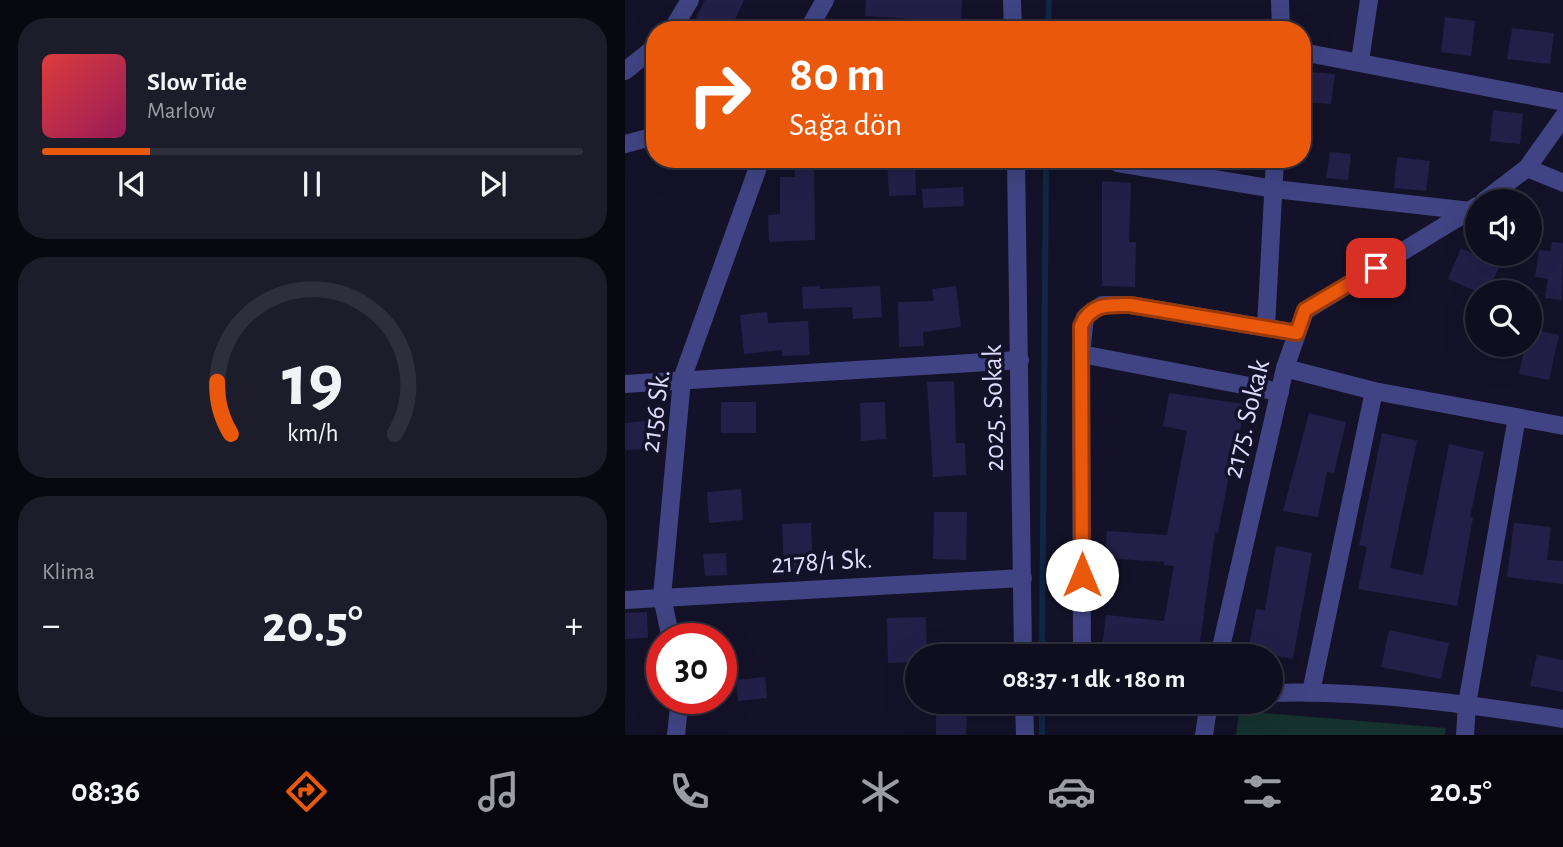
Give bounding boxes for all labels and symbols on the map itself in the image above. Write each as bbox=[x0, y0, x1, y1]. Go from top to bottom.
pin bbox=[1346, 238, 1406, 298]
street label: 2025. Sokak bbox=[979, 344, 1009, 472]
street label: 2175. Sokak bbox=[1219, 357, 1275, 481]
street label: 2156 Sk. bbox=[636, 367, 676, 455]
position arrow bbox=[1045, 538, 1119, 612]
street label: 2178/1 Sk. bbox=[770, 545, 874, 579]
speed limit sign: 30 bbox=[646, 623, 737, 714]

